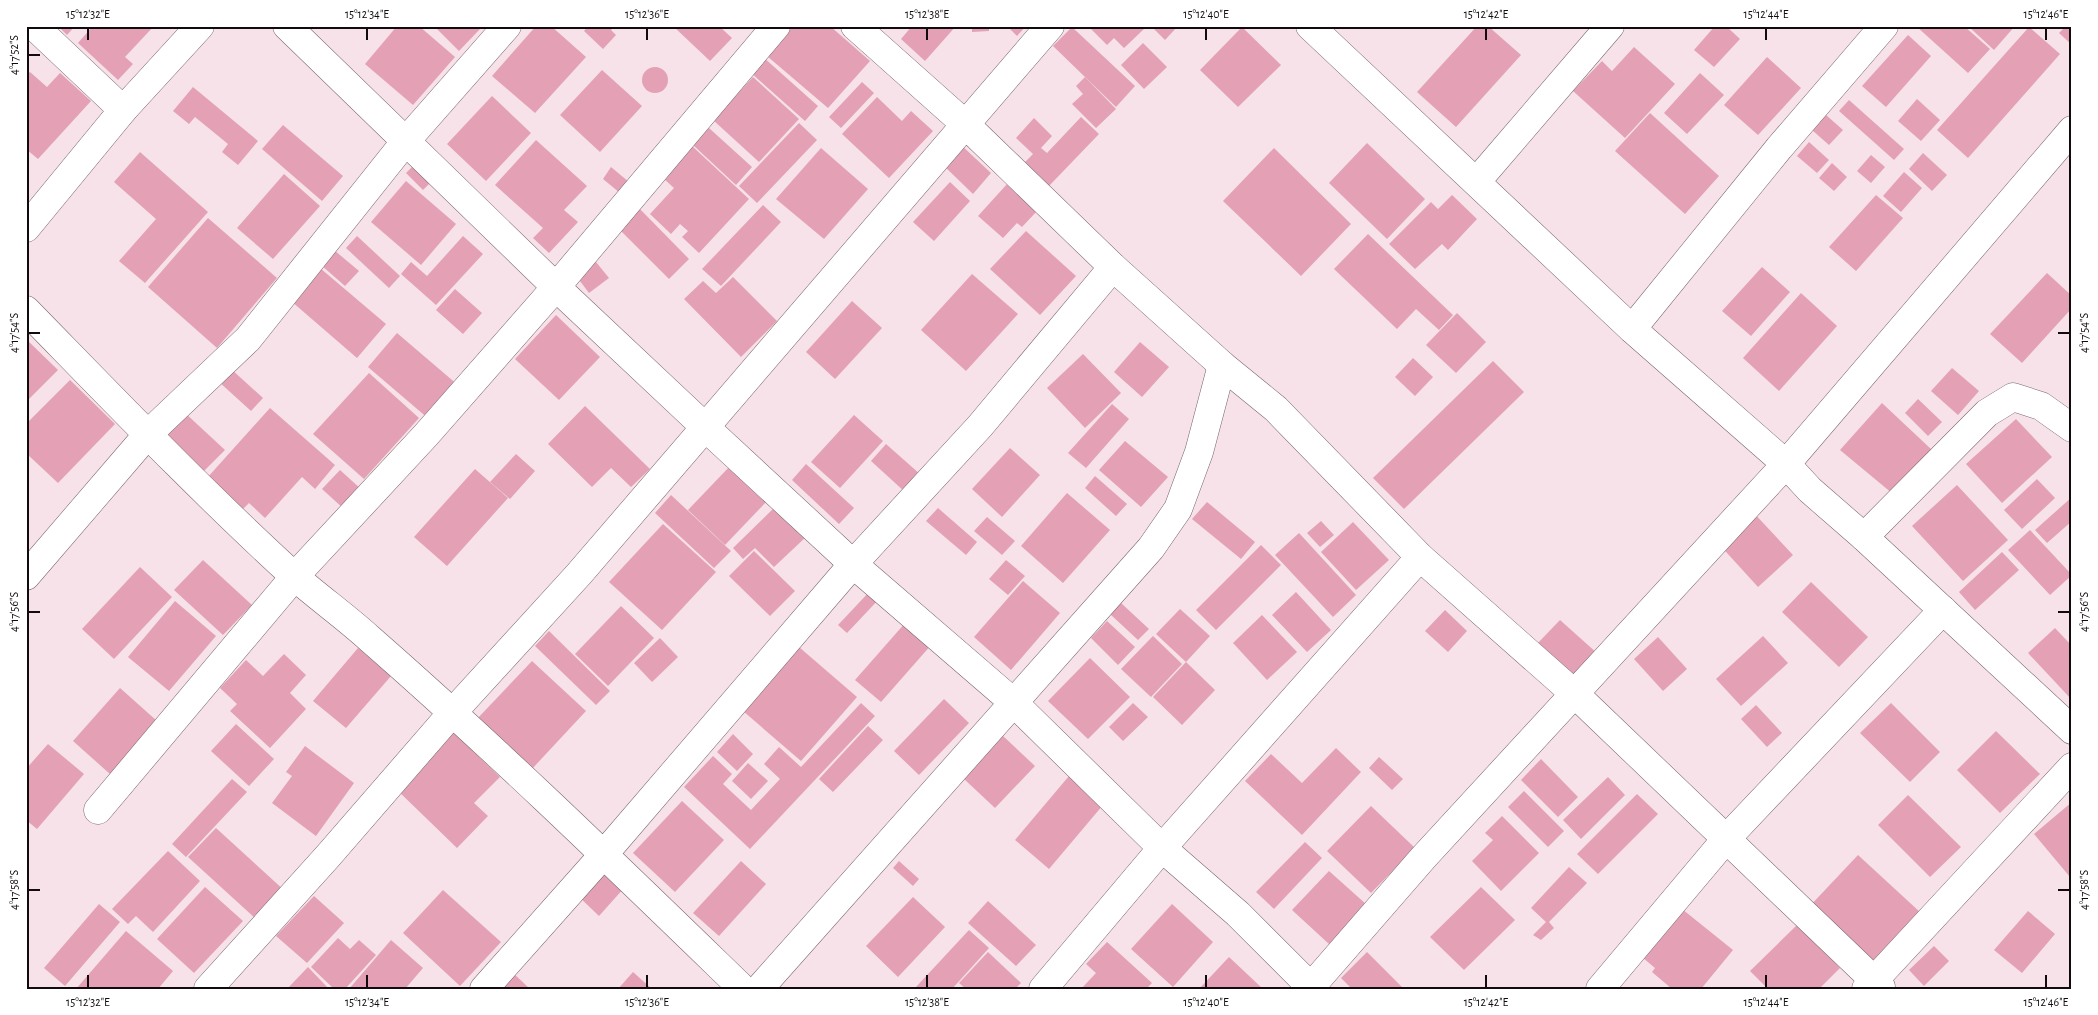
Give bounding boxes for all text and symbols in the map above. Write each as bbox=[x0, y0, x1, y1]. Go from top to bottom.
text: 15°12'32"E bbox=[66, 8, 110, 20]
text: 15°12'34"E bbox=[345, 8, 389, 20]
text: 15°12'36"E bbox=[625, 8, 669, 20]
text: 15°12'38"E bbox=[905, 8, 949, 20]
text: 15°12'40"E bbox=[1183, 8, 1229, 20]
text: 15°12'42"E bbox=[1464, 8, 1509, 20]
text: 15°12'44"E bbox=[1744, 8, 1789, 20]
text: 15°12'46"E bbox=[2024, 8, 2069, 20]
text: 4°17'52"S bbox=[8, 35, 20, 75]
text: 4°17'54"S bbox=[8, 313, 20, 353]
text: 4°17'54"S bbox=[2078, 313, 2090, 353]
text: 4°17'56"S bbox=[8, 592, 20, 632]
text: 4°17'56"S bbox=[2078, 592, 2090, 632]
text: 4°17'58"S bbox=[8, 870, 20, 910]
text: 4°17'58"S bbox=[2078, 870, 2090, 910]
text: 15°12'32"E bbox=[66, 996, 110, 1008]
text: 15°12'34"E bbox=[345, 996, 389, 1008]
text: 15°12'36"E bbox=[625, 996, 669, 1008]
text: 15°12'38"E bbox=[905, 996, 949, 1008]
text: 15°12'40"E bbox=[1183, 996, 1229, 1008]
text: 15°12'42"E bbox=[1464, 996, 1509, 1008]
text: 15°12'44"E bbox=[1744, 996, 1789, 1008]
text: 15°12'46"E bbox=[2024, 996, 2069, 1008]

